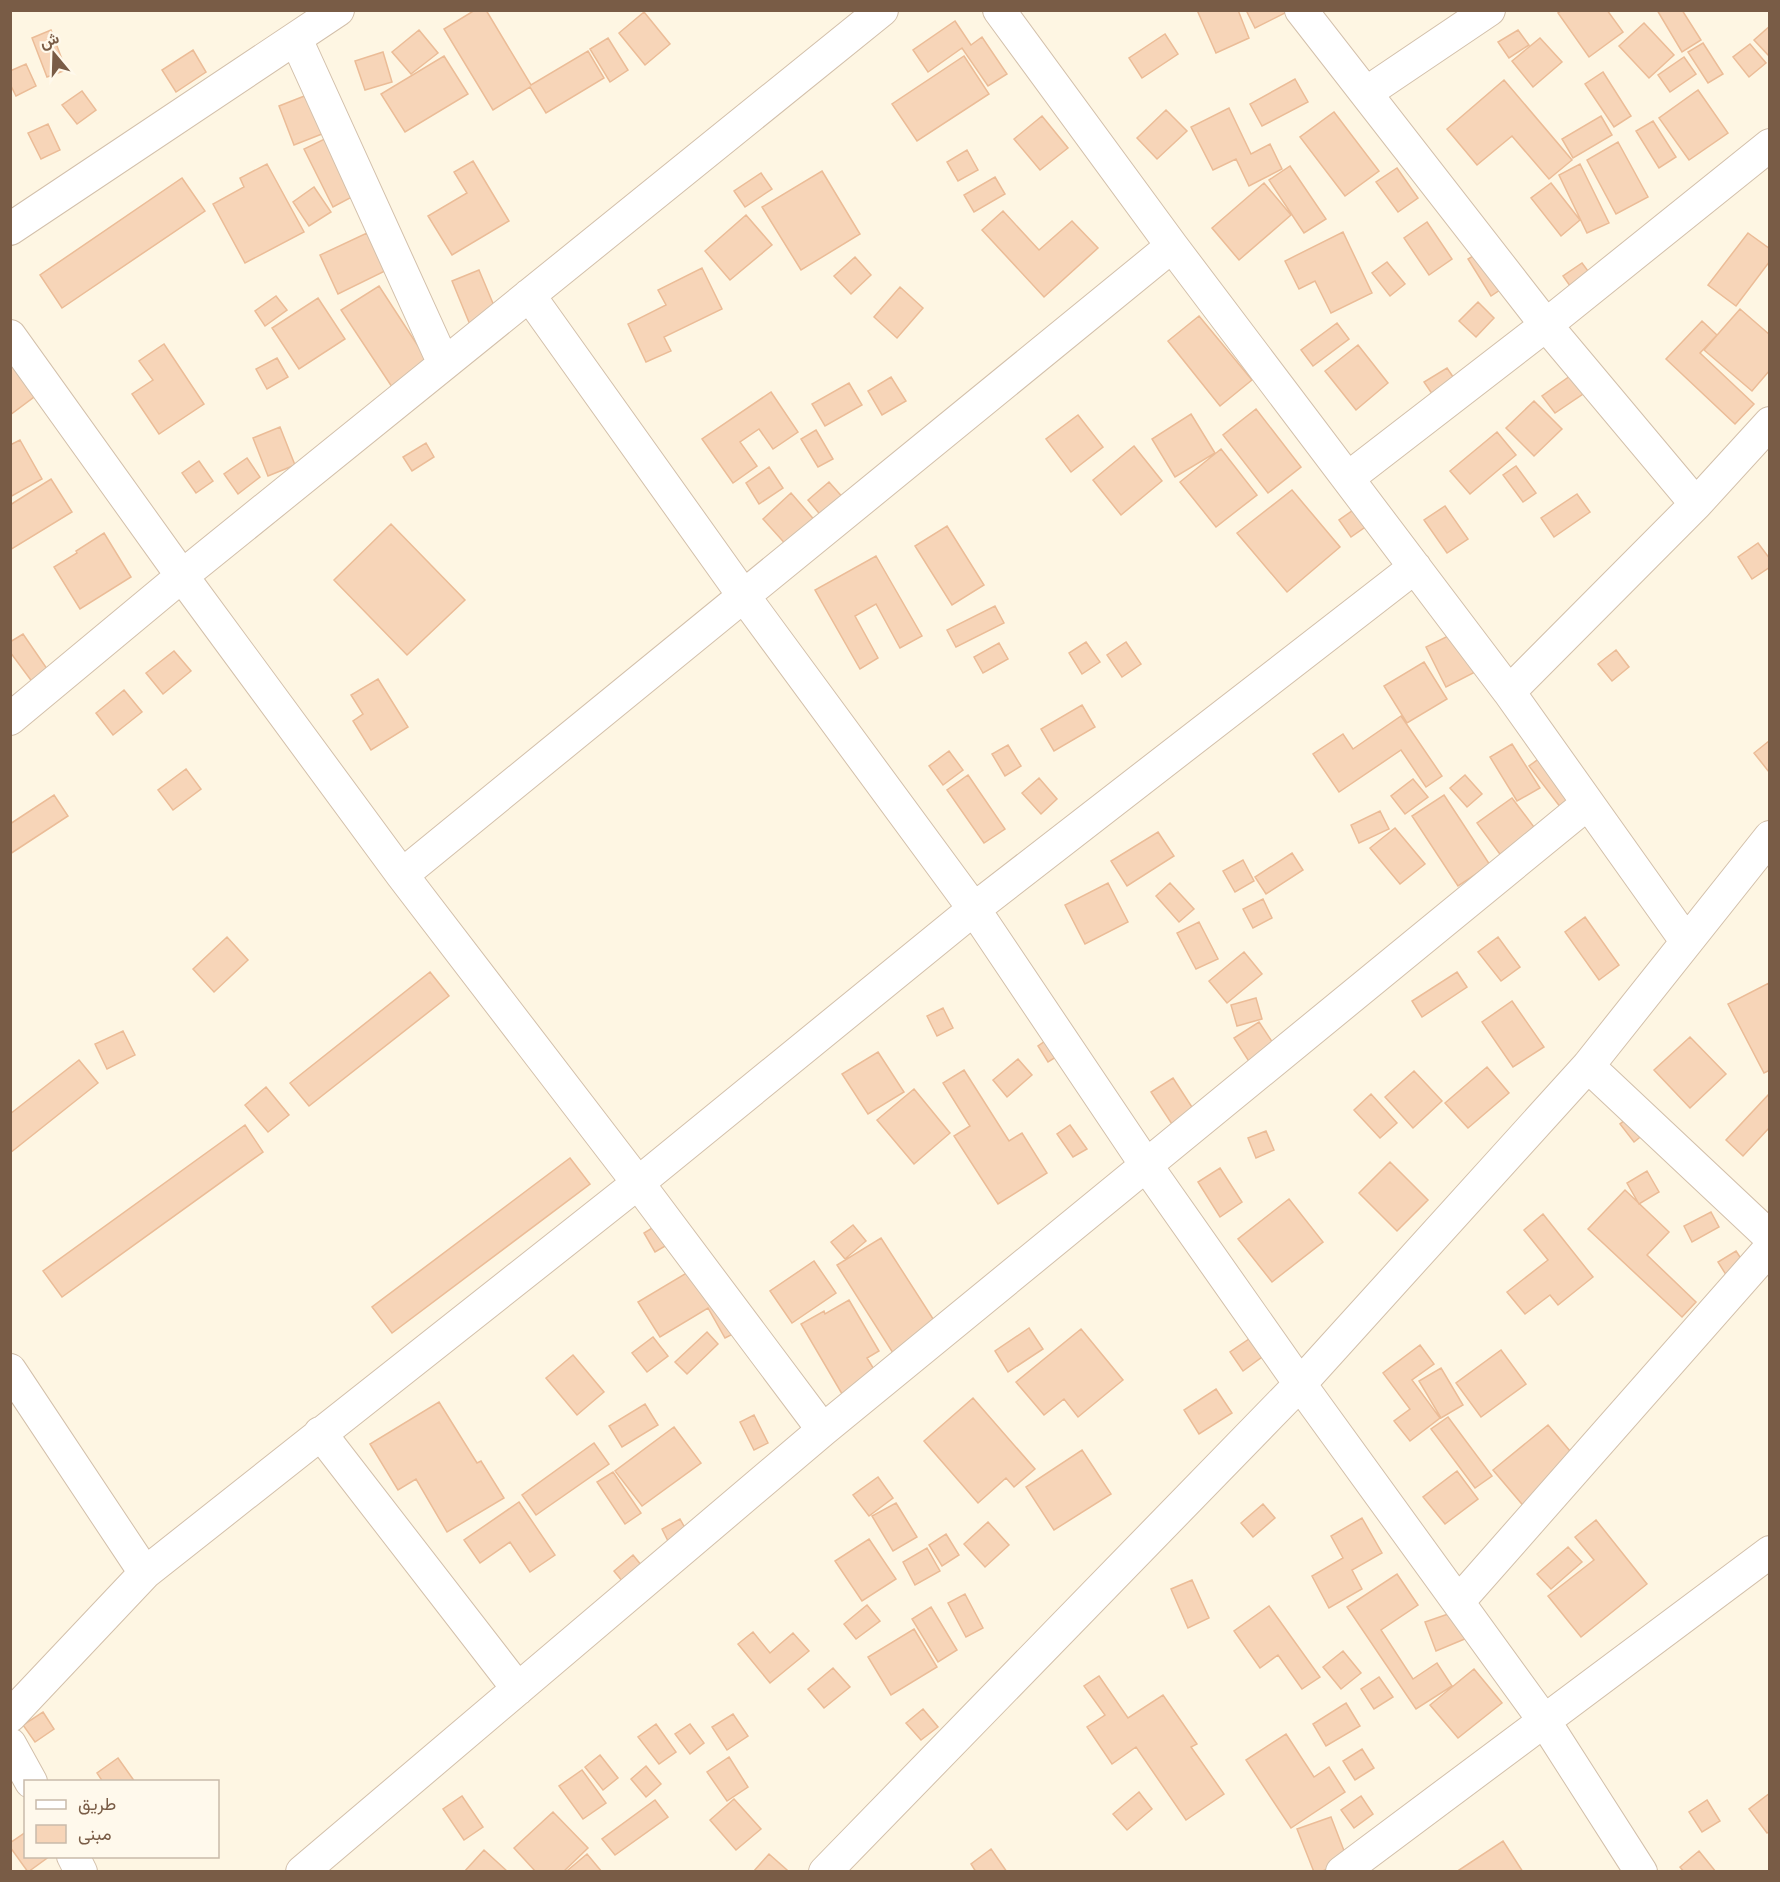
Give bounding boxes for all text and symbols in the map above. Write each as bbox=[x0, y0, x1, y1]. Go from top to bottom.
north arrow bbox=[24, 24, 84, 84]
text: ش bbox=[37, 27, 61, 52]
legend bbox=[24, 1780, 219, 1858]
text: طريق bbox=[78, 1792, 116, 1815]
text: مبنى bbox=[78, 1822, 112, 1845]

